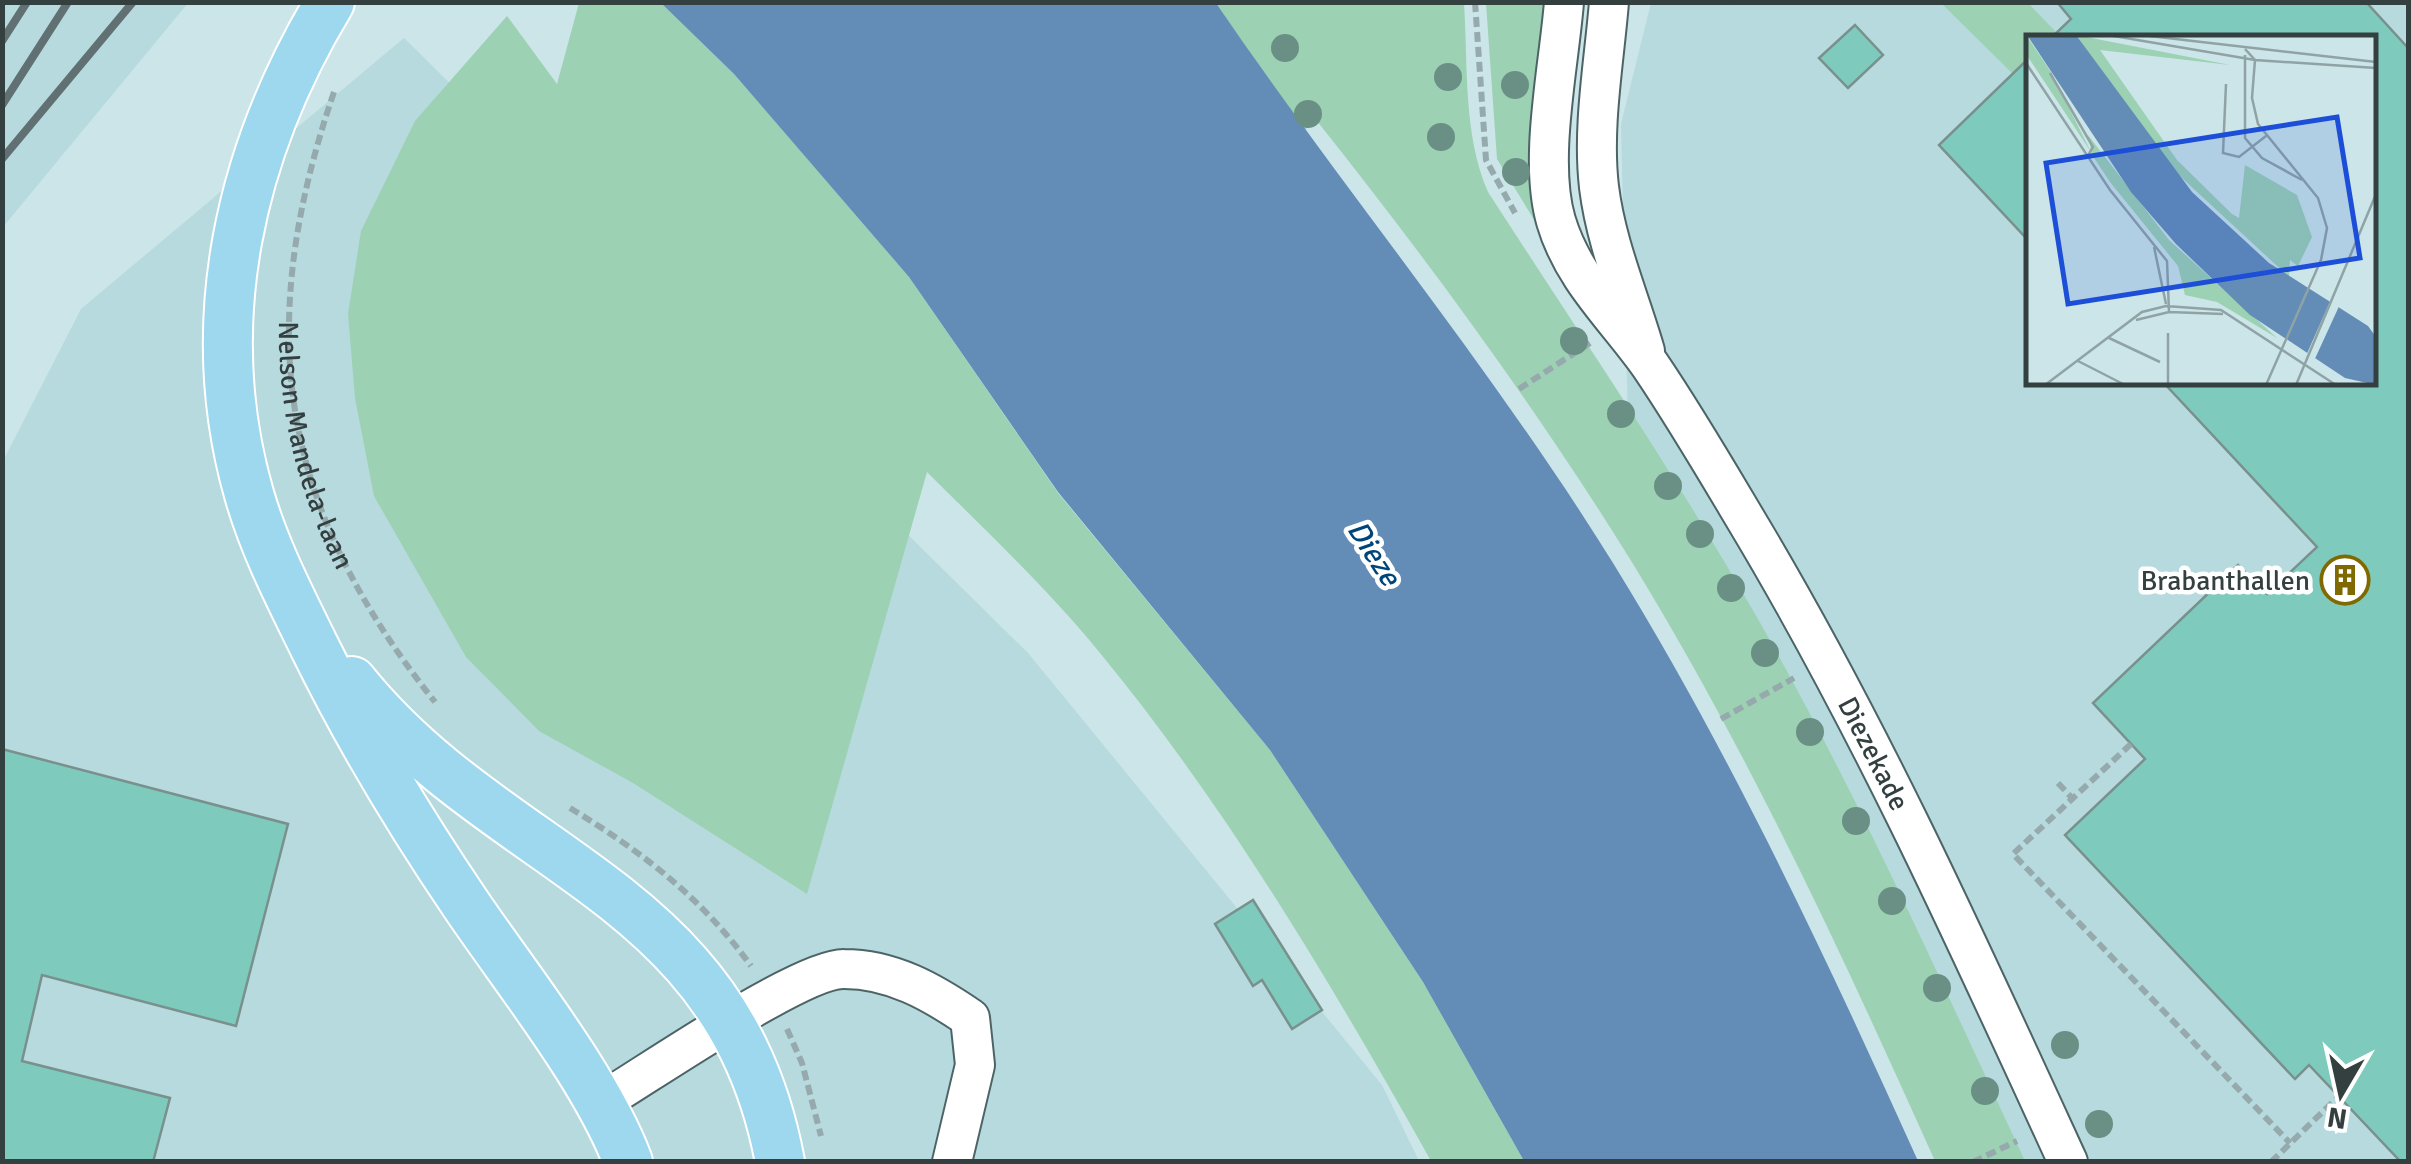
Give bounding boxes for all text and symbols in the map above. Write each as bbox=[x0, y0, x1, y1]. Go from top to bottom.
inset map bbox=[2026, 35, 2376, 385]
street label: Nelson Mandela-laan bbox=[271, 321, 361, 575]
water label: Dieze bbox=[1339, 514, 1409, 595]
building icon: Brabanthallen bbox=[2319, 554, 2371, 606]
place label: Brabanthallen bbox=[2141, 564, 2310, 598]
street label: Diezekade bbox=[1830, 691, 1916, 816]
north arrow bbox=[2291, 1044, 2391, 1144]
text: N bbox=[2325, 1099, 2350, 1136]

